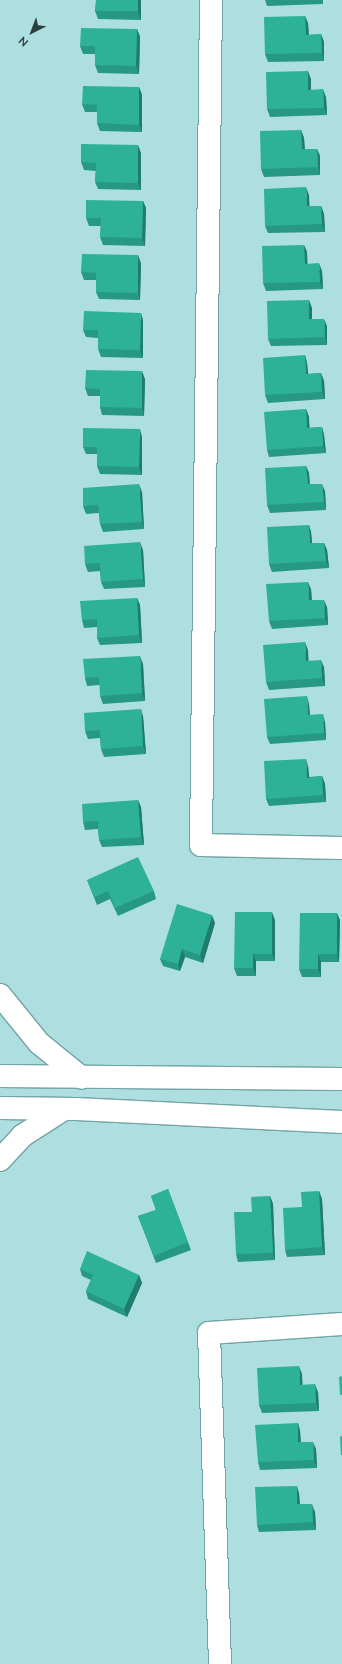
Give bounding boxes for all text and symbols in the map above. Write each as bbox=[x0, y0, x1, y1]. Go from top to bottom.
north arrow bbox=[12, 12, 52, 52]
text: N bbox=[16, 33, 32, 50]

